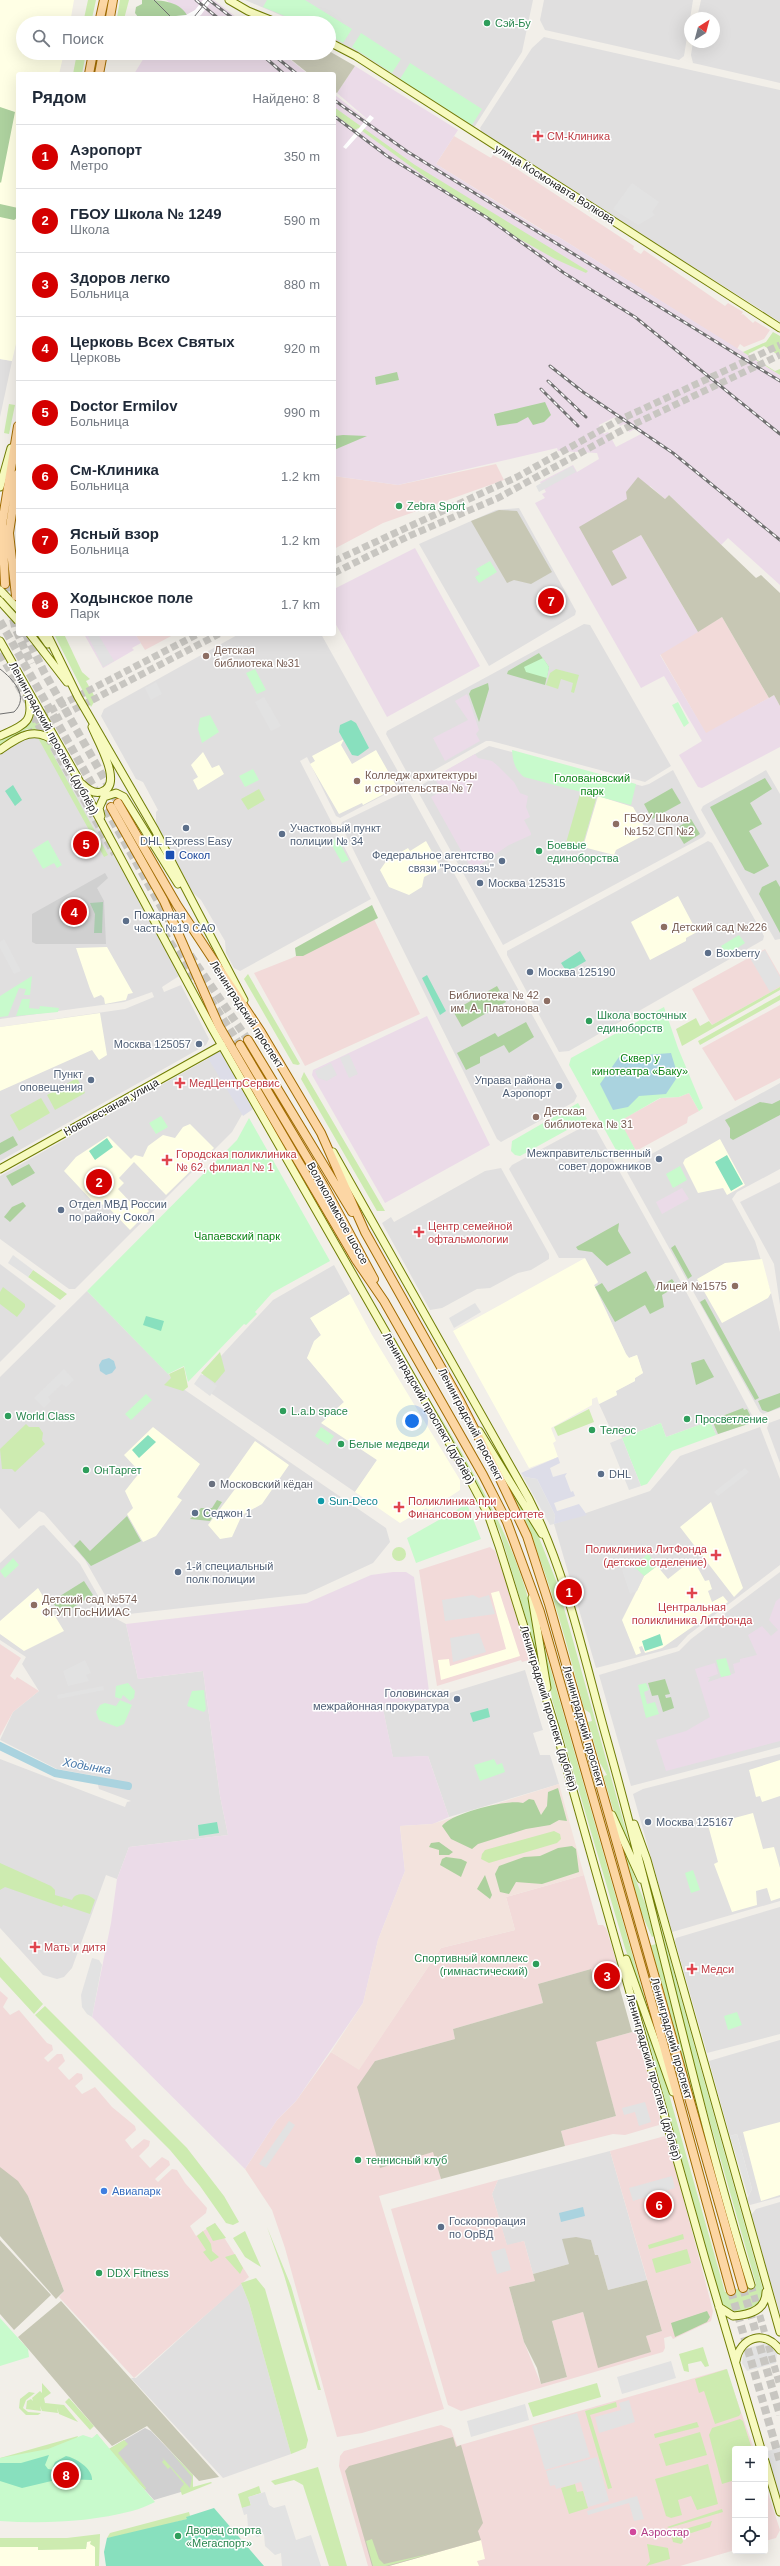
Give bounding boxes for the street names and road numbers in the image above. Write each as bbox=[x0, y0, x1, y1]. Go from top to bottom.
street label: улица Космонавта Волкова bbox=[493, 142, 618, 226]
street label: Ленинградский проспект (дублёр) bbox=[7, 660, 101, 816]
street label: Ленинградский проспект bbox=[208, 958, 286, 1070]
street label: Новопесчаная улица bbox=[61, 1075, 161, 1138]
street label: Волоколамское шоссе bbox=[305, 1160, 371, 1266]
street label: Ленинградский проспект (дублёр) bbox=[380, 1330, 478, 1486]
street label: Ленинградский проспект bbox=[436, 1365, 506, 1483]
street label: Ленинградский проспект (дублёр) bbox=[518, 1624, 580, 1792]
street label: Ленинградский проспект bbox=[561, 1664, 607, 1788]
street label: Ленинградский проспект bbox=[649, 1976, 695, 2100]
street label: Ленинградский проспект (дублёр) bbox=[624, 1992, 684, 2162]

